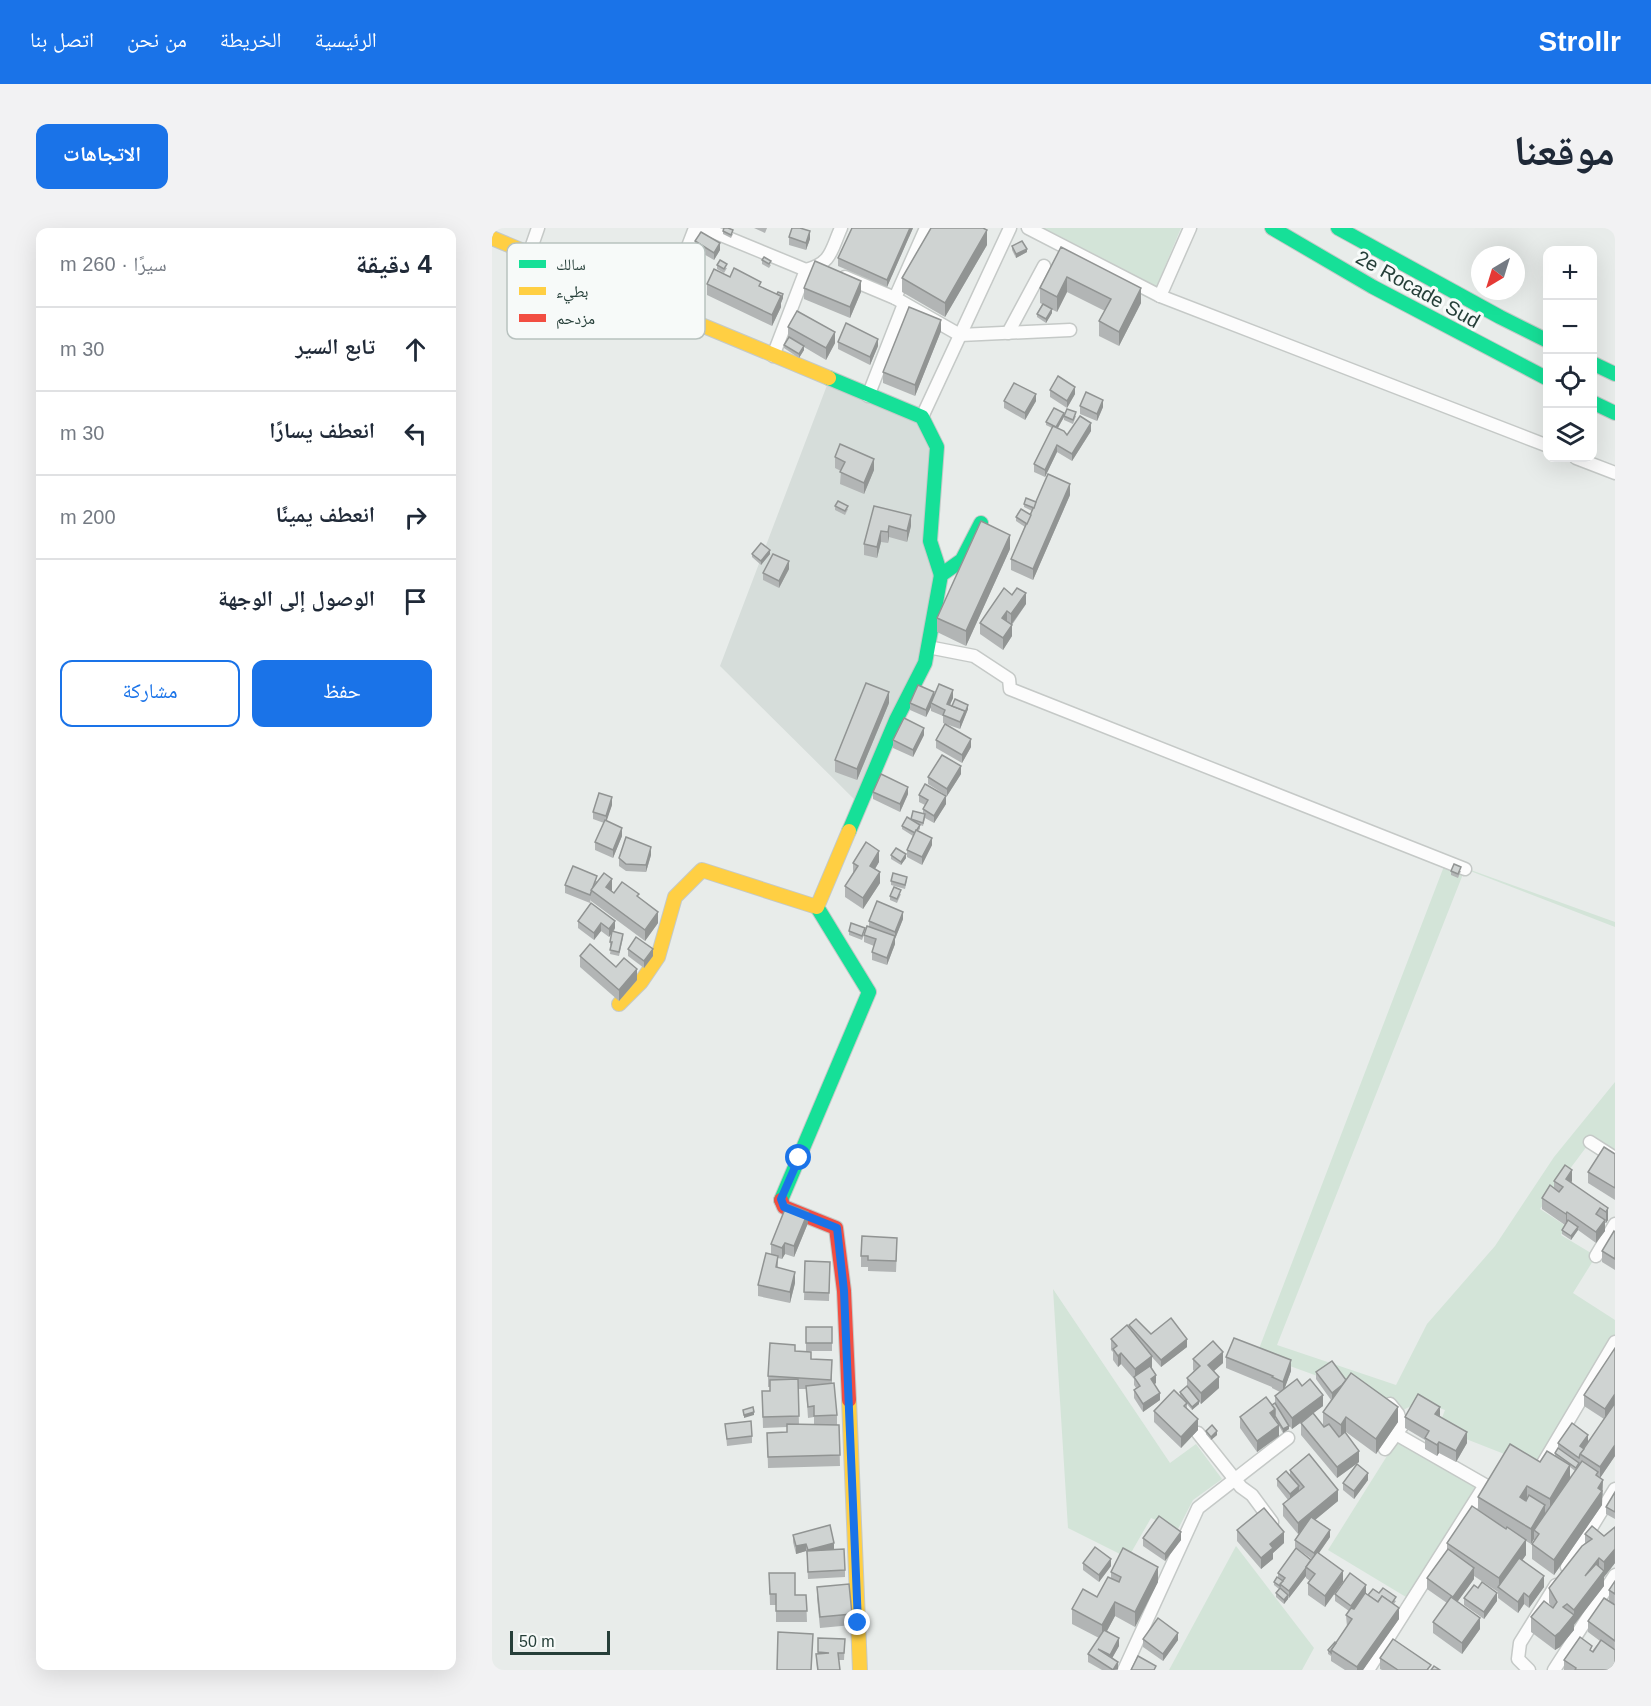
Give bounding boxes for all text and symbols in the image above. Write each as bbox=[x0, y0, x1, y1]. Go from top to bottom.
text: Strollr bbox=[1539, 26, 1621, 57]
text: اتصل بنا bbox=[30, 28, 94, 51]
text: من نحن bbox=[127, 28, 187, 51]
text: الخريطة bbox=[220, 28, 282, 51]
text: الرئيسية bbox=[315, 28, 377, 51]
button: الاتجاهات bbox=[36, 124, 168, 189]
text: موقعنا bbox=[1514, 127, 1615, 174]
legend bbox=[507, 243, 705, 339]
street label: 2e Rocade Sud bbox=[1352, 246, 1484, 332]
north arrow bbox=[1471, 246, 1525, 300]
map controls bbox=[1543, 246, 1597, 462]
button: + bbox=[1543, 246, 1597, 300]
text: 4 دقيقة bbox=[356, 249, 432, 279]
text: سيرًا · 260 m bbox=[60, 253, 167, 275]
text: سالك bbox=[556, 256, 586, 273]
text: بطيء bbox=[556, 283, 588, 304]
button: − bbox=[1543, 300, 1597, 354]
text: مزدحم bbox=[556, 310, 595, 329]
icon: ahead bbox=[399, 333, 432, 366]
text: تابع السير bbox=[295, 334, 375, 359]
text: 30 m bbox=[60, 338, 104, 360]
button: locate bbox=[1543, 354, 1597, 408]
button: layers bbox=[1543, 408, 1597, 462]
icon: left bbox=[399, 417, 432, 450]
text: انعطف يسارًا bbox=[269, 418, 375, 443]
text: 30 m bbox=[60, 422, 104, 444]
icon: right bbox=[399, 501, 432, 534]
text: انعطف يمينًا bbox=[276, 502, 375, 527]
text: 200 m bbox=[60, 506, 116, 528]
icon: arrive bbox=[399, 585, 432, 618]
text: الوصول إلى الوجهة bbox=[218, 586, 375, 611]
button: مشاركة bbox=[60, 660, 240, 727]
button: حفظ bbox=[252, 660, 432, 727]
route start bbox=[785, 1144, 811, 1170]
route end bbox=[844, 1609, 870, 1635]
scale bar bbox=[510, 1628, 610, 1656]
text: 50 m bbox=[519, 1633, 555, 1650]

